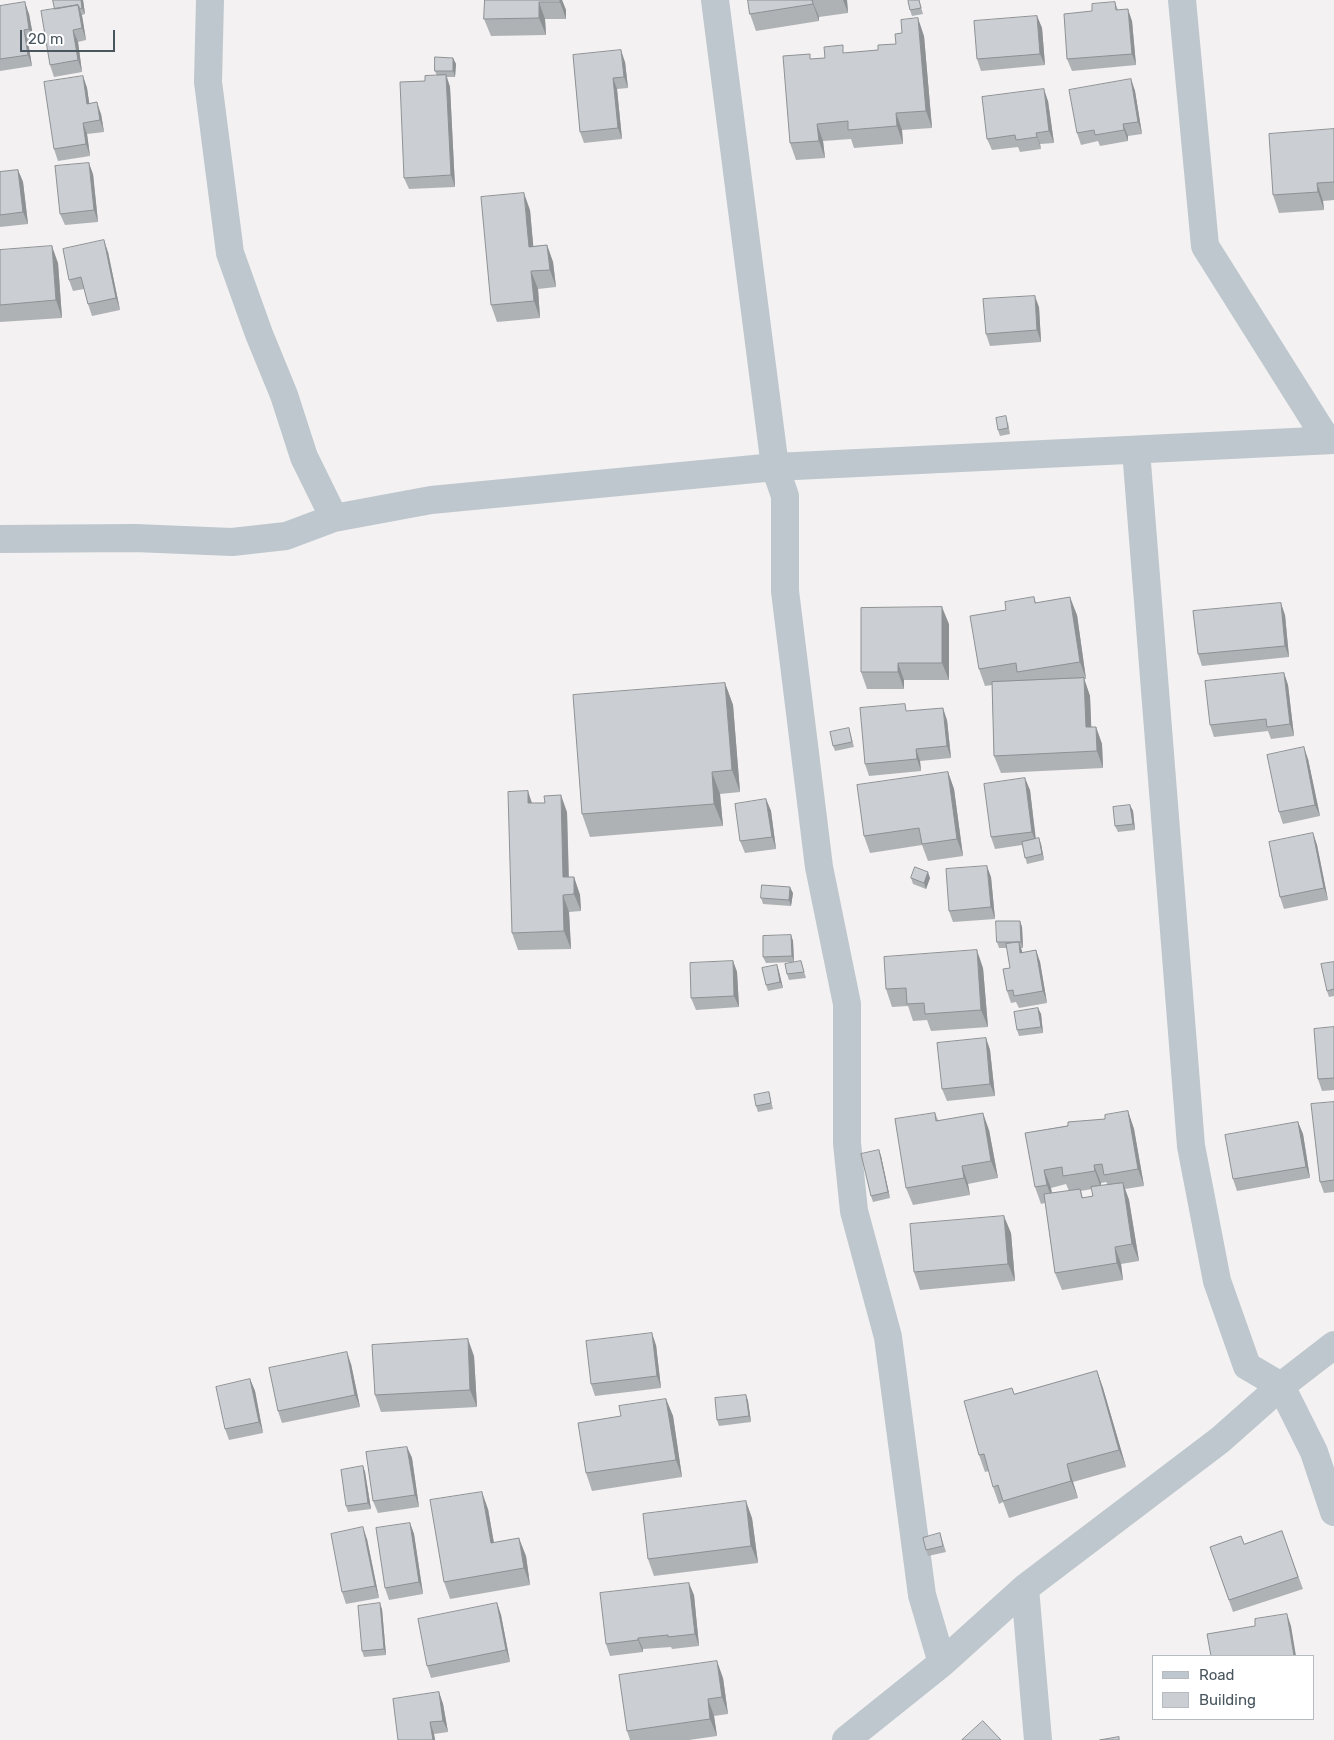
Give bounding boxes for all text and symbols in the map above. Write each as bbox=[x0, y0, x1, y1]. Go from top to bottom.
scale bar bbox=[22, 20, 118, 52]
text: 20 m bbox=[28, 30, 63, 48]
legend bbox=[1152, 1655, 1314, 1720]
text: Road bbox=[1199, 1666, 1235, 1684]
text: Building bbox=[1199, 1691, 1256, 1709]

